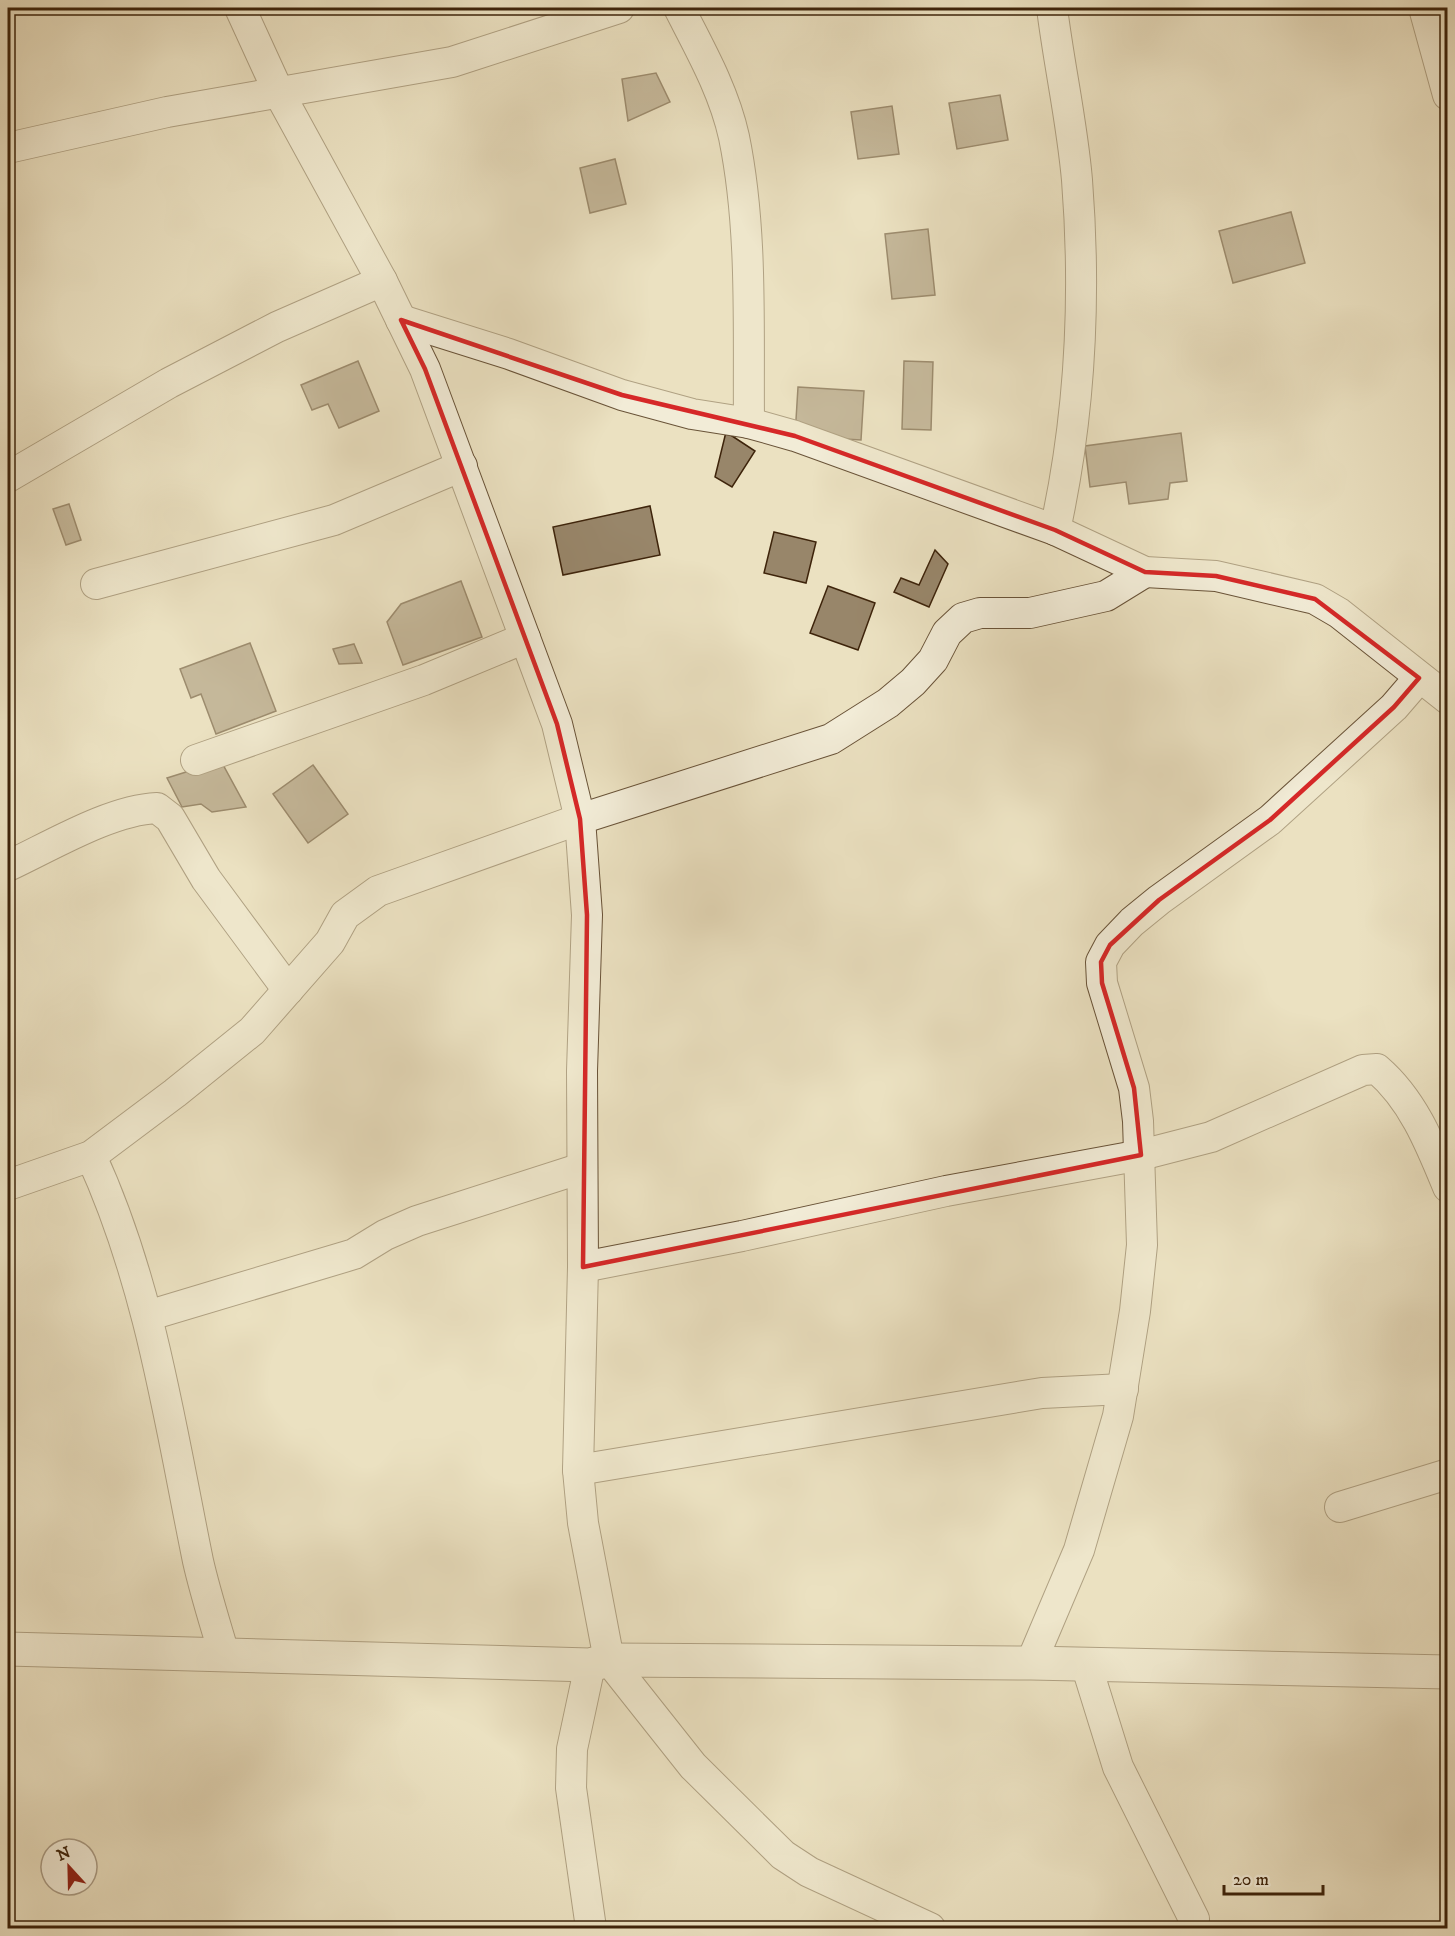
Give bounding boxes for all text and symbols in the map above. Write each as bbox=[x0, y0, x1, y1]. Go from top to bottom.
north arrow bbox=[39, 1837, 99, 1897]
text: N bbox=[54, 1842, 74, 1866]
scale bar bbox=[1224, 1858, 1323, 1896]
text: 20 m bbox=[1233, 1869, 1269, 1891]

